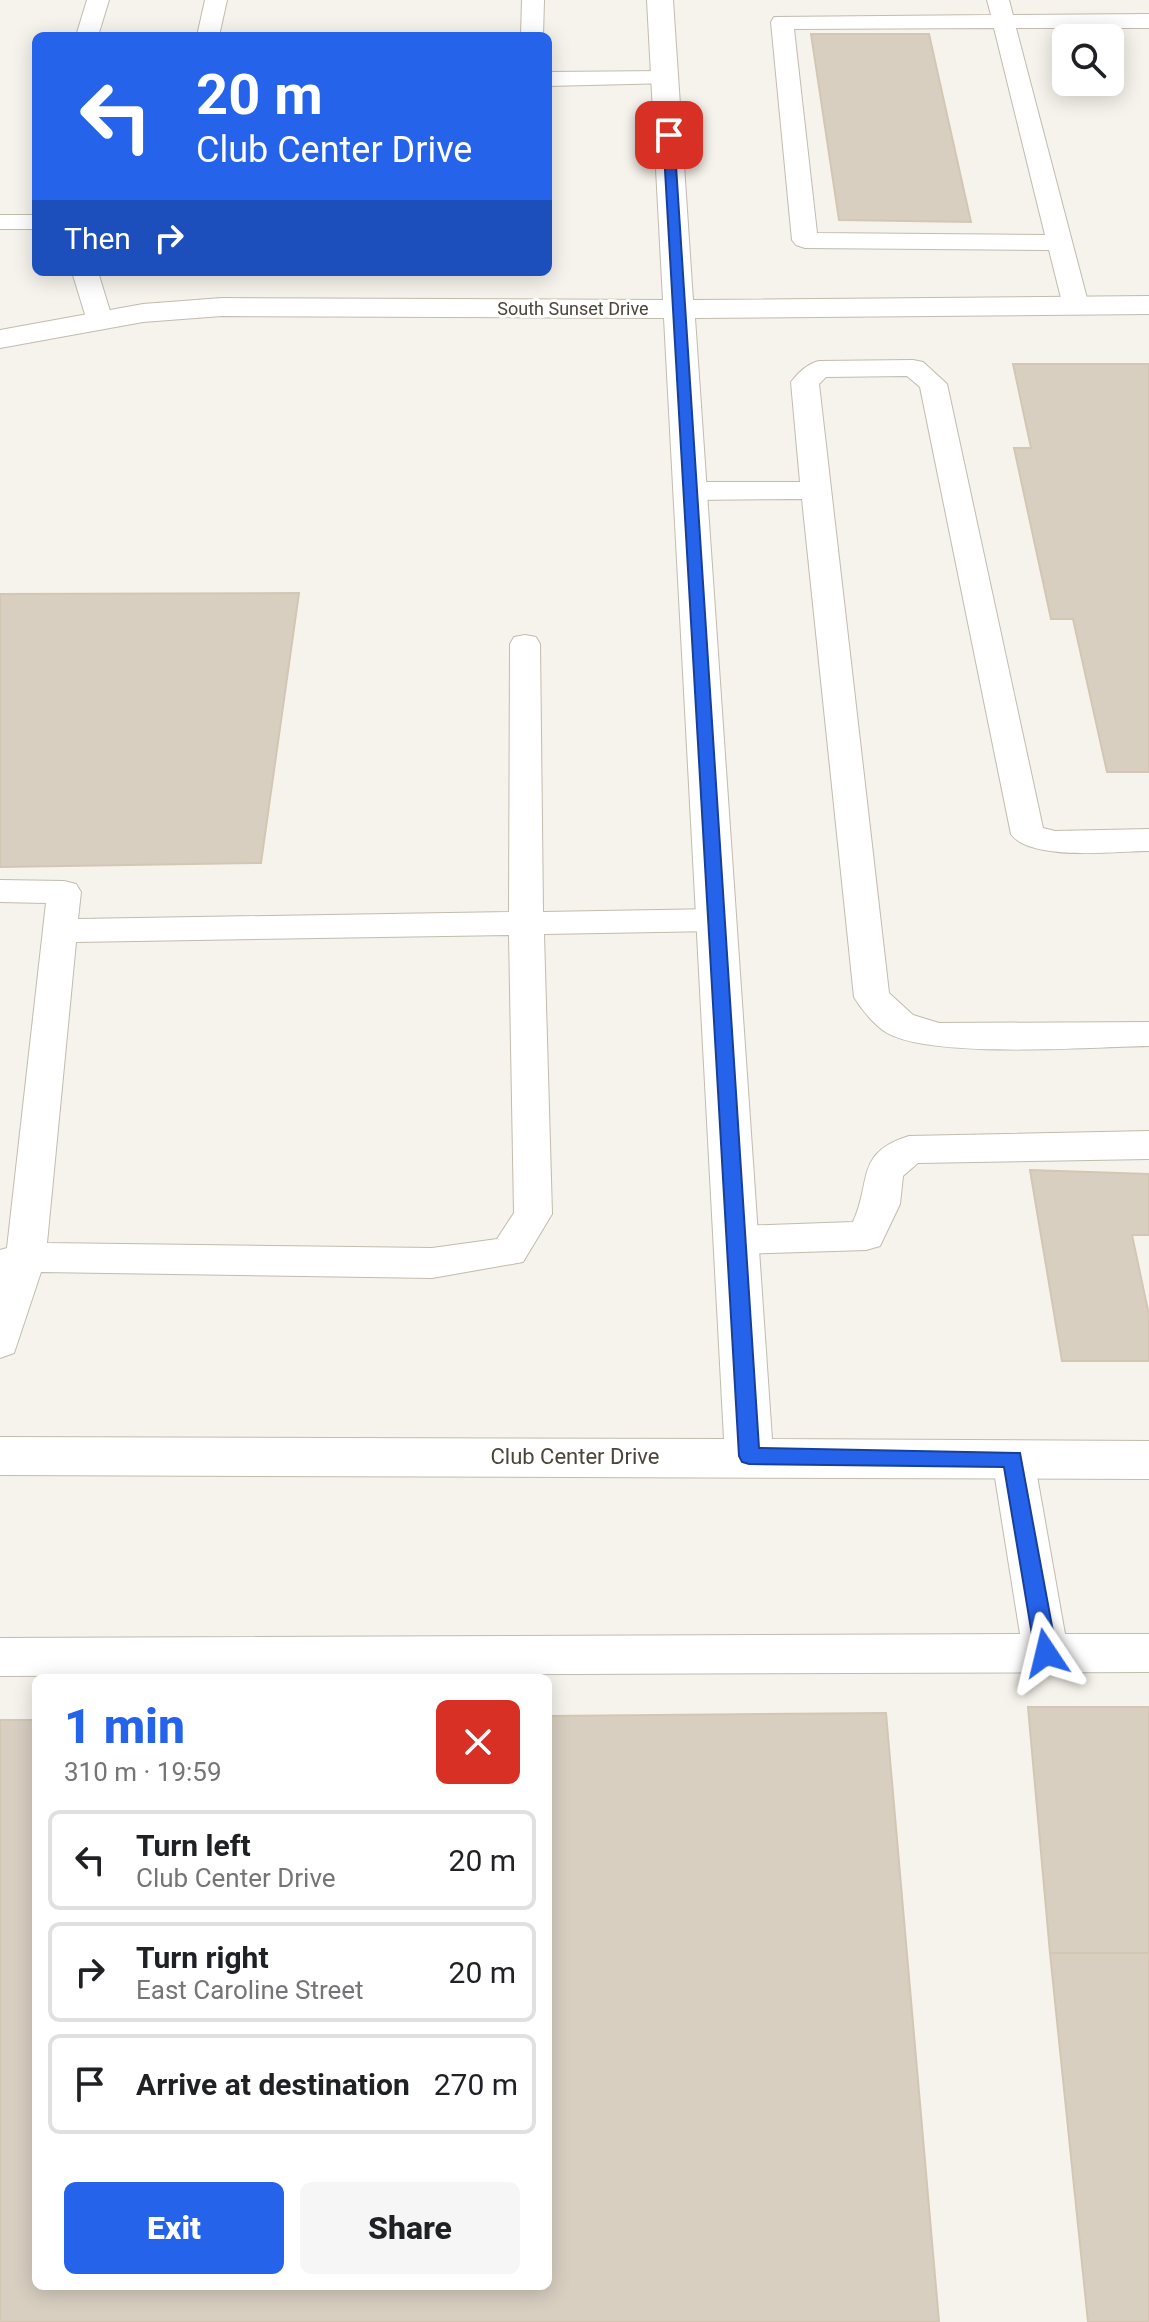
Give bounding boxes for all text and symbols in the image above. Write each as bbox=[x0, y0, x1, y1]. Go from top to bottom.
map controls bbox=[1052, 24, 1124, 96]
button: search bbox=[1052, 24, 1124, 96]
text: 20 m bbox=[196, 62, 323, 128]
icon: left bbox=[64, 64, 168, 168]
pin bbox=[635, 101, 703, 169]
icon: arrive bbox=[647, 113, 691, 157]
text: Club Center Drive bbox=[196, 129, 472, 171]
icon: right bbox=[147, 216, 191, 260]
text: Then bbox=[64, 221, 131, 256]
street label: South Sunset Drive bbox=[497, 298, 649, 319]
street label: Club Center Drive bbox=[491, 1444, 659, 1469]
position arrow bbox=[1004, 1611, 1088, 1695]
text: 1 min bbox=[64, 1698, 185, 1755]
button: close bbox=[436, 1700, 520, 1784]
text: 310 m · 19:59 bbox=[64, 1757, 222, 1787]
text: Turn left bbox=[136, 1828, 251, 1863]
icon: left bbox=[68, 1838, 112, 1882]
text: 20 m bbox=[449, 1843, 516, 1878]
text: Club Center Drive bbox=[136, 1863, 336, 1893]
text: Turn right bbox=[136, 1940, 269, 1975]
icon: right bbox=[68, 1950, 112, 1994]
text: 20 m bbox=[449, 1955, 516, 1990]
text: East Caroline Street bbox=[136, 1975, 364, 2005]
icon: arrive bbox=[68, 2062, 112, 2106]
text: Arrive at destination bbox=[136, 2067, 410, 2102]
text: 270 m bbox=[434, 2067, 518, 2102]
button: Exit bbox=[64, 2182, 284, 2274]
button: Share bbox=[300, 2182, 520, 2274]

